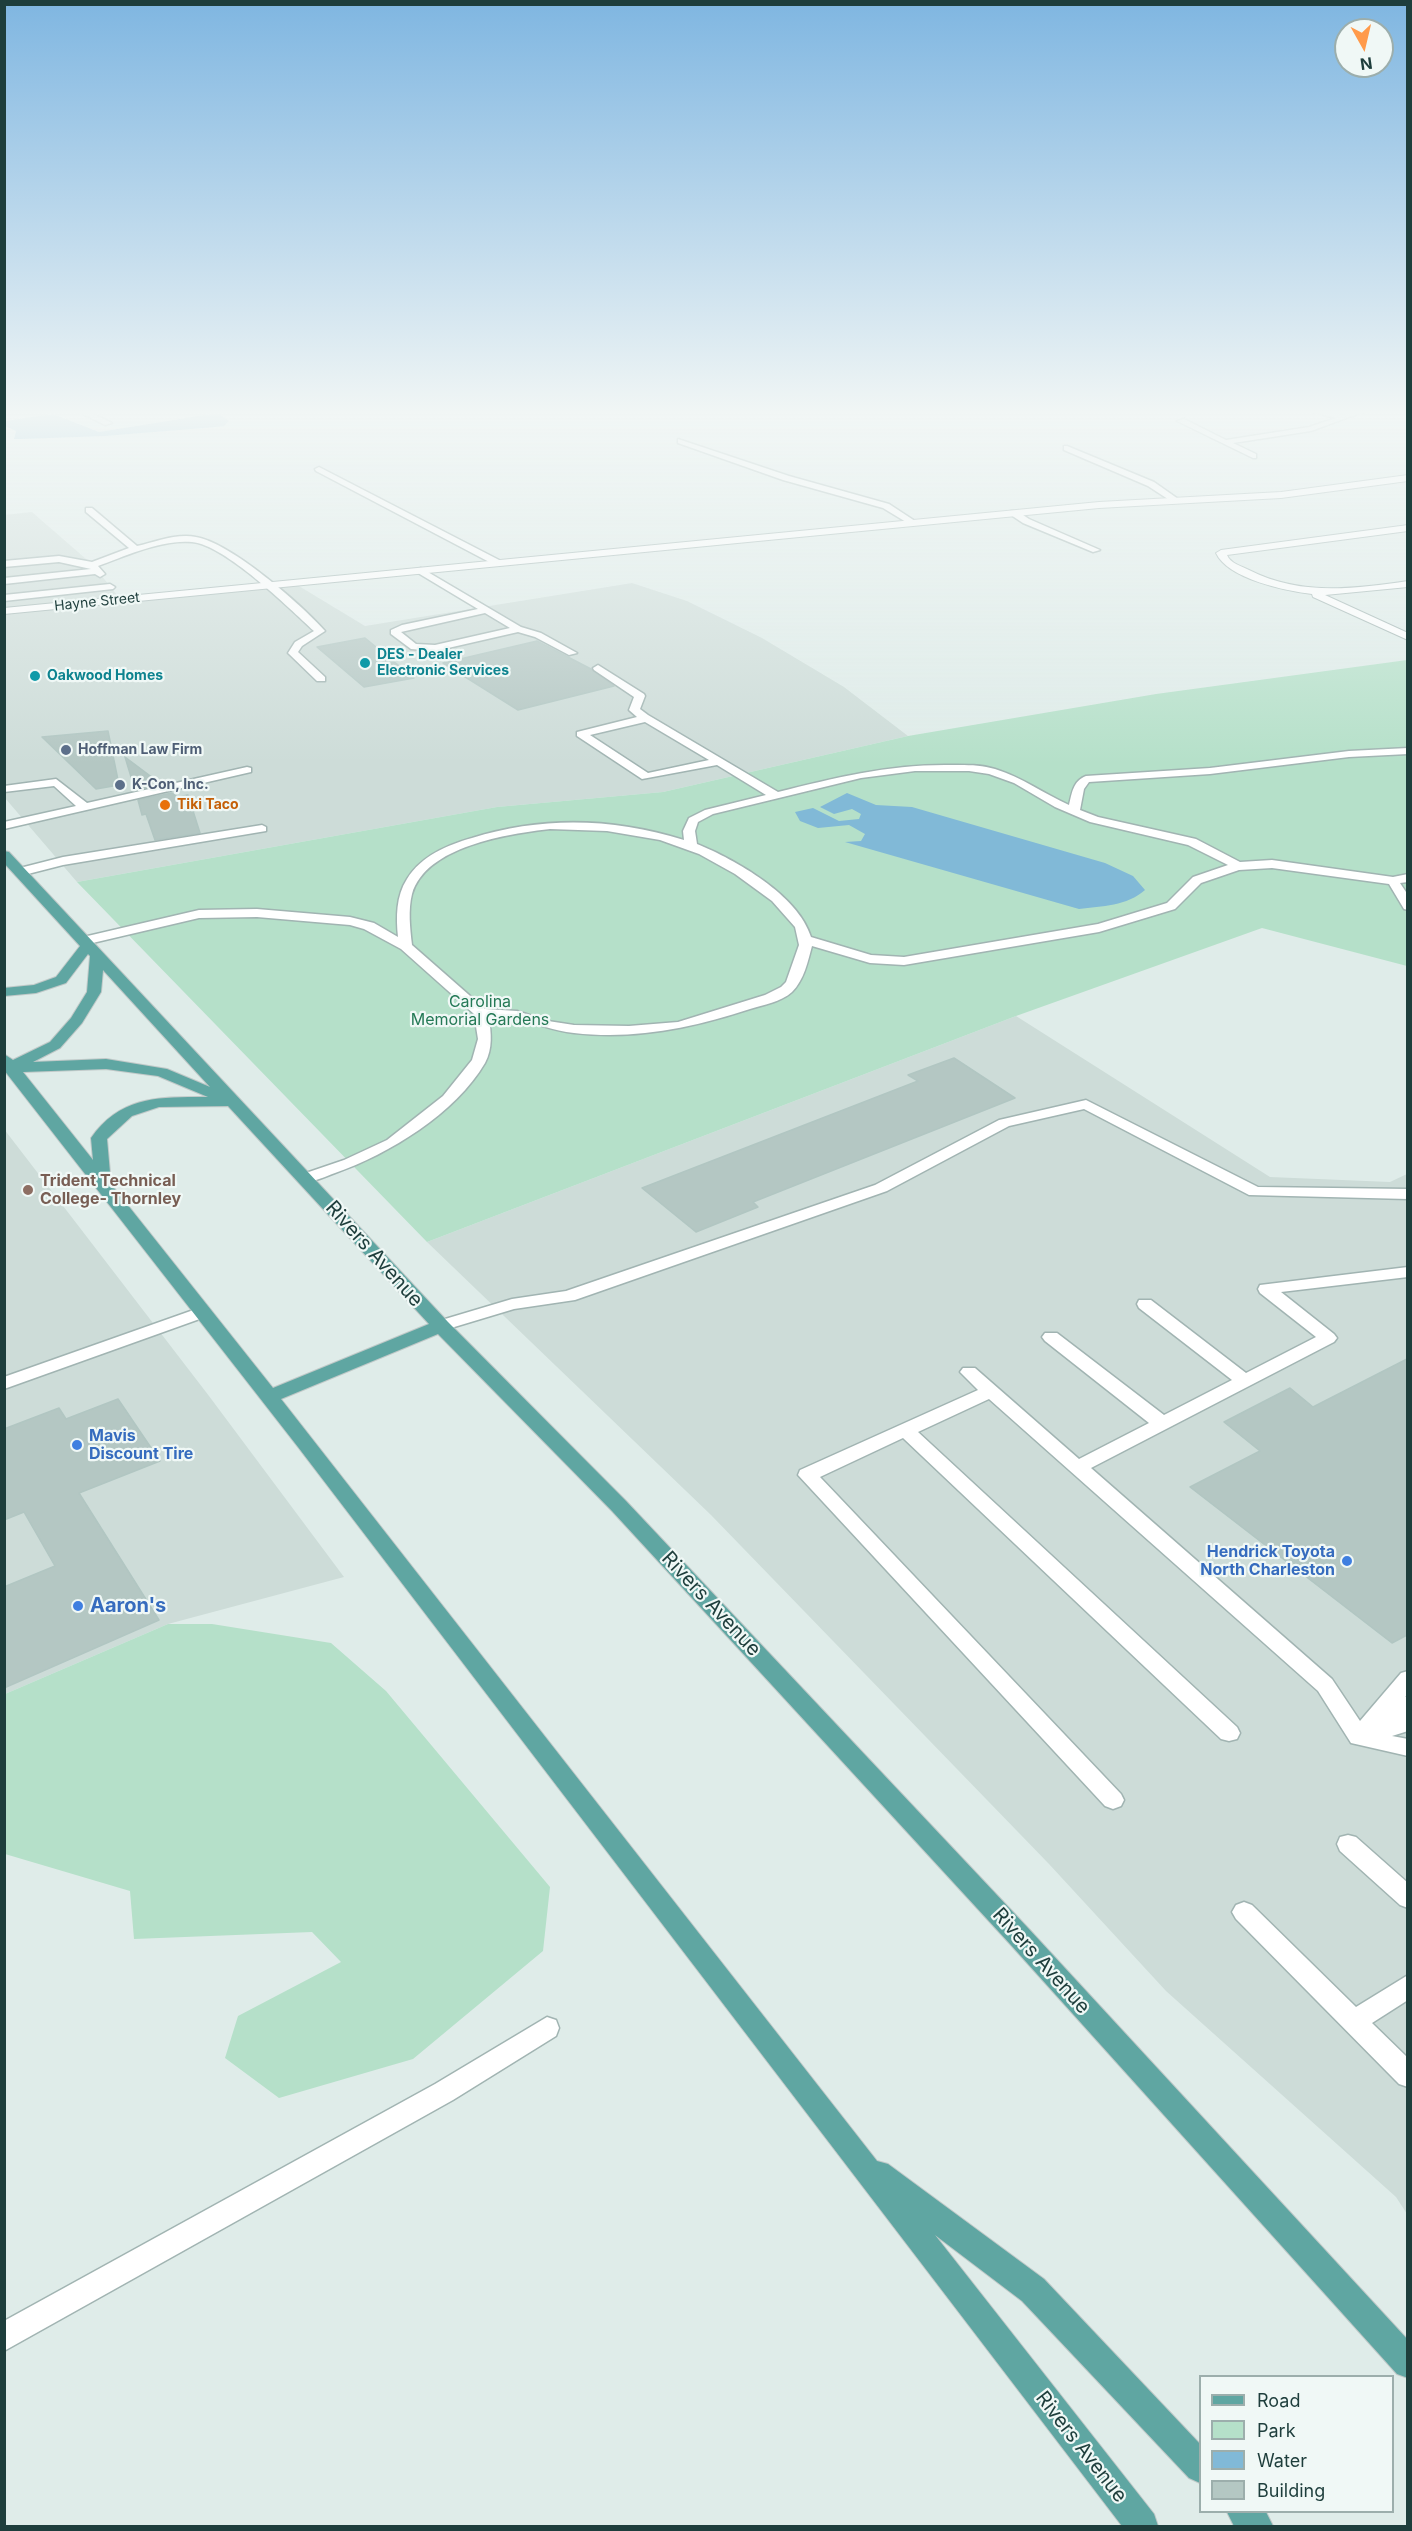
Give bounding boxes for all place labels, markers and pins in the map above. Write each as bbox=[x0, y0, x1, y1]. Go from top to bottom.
place label: DES - Dealer Electronic Services bbox=[377, 647, 509, 680]
marker: DES - Dealer Electronic Services bbox=[358, 656, 372, 670]
place label: Oakwood Homes bbox=[47, 668, 163, 684]
marker: Oakwood Homes bbox=[28, 669, 42, 683]
place label: Hoffman Law Firm bbox=[78, 742, 202, 758]
marker: Hoffman Law Firm bbox=[59, 743, 73, 757]
place label: K-Con, Inc. bbox=[132, 777, 209, 793]
marker: K-Con, Inc. bbox=[113, 778, 127, 792]
place label: Tiki Taco bbox=[177, 797, 239, 813]
marker: Tiki Taco bbox=[158, 798, 172, 812]
place label: Trident Technical College- Thornley bbox=[40, 1171, 181, 1209]
marker: Trident Technical College- Thornley bbox=[21, 1183, 35, 1197]
place label: Mavis Discount Tire bbox=[89, 1426, 193, 1464]
marker: Mavis Discount Tire bbox=[70, 1438, 84, 1452]
place label: Hendrick Toyota North Charleston bbox=[1200, 1542, 1335, 1580]
marker: Hendrick Toyota North Charleston bbox=[1340, 1554, 1354, 1568]
place label: Aaron's bbox=[90, 1594, 166, 1618]
marker: Aaron's bbox=[71, 1599, 85, 1613]

